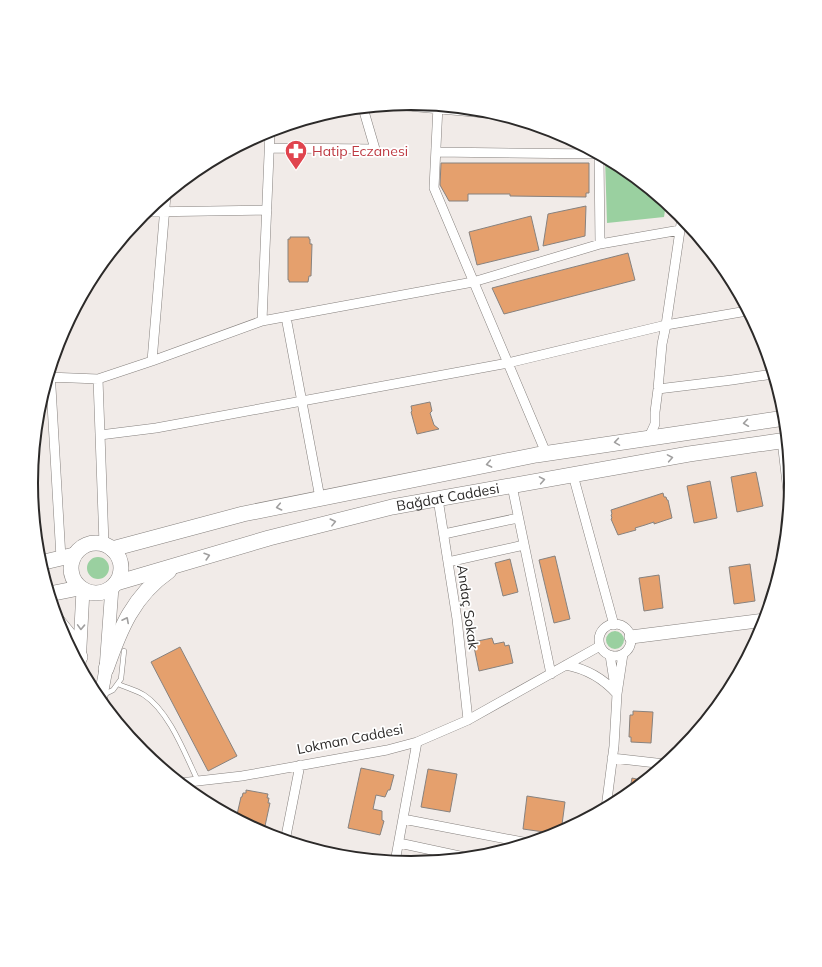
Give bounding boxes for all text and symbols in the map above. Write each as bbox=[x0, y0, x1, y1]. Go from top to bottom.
pharmacy icon: Hatip Eczanesi bbox=[283, 138, 309, 171]
place label: Hatip Eczanesi bbox=[312, 142, 408, 160]
one-way arrow bbox=[743, 419, 749, 428]
one-way arrow bbox=[614, 437, 620, 446]
one-way arrow bbox=[667, 454, 674, 462]
one-way arrow bbox=[486, 459, 492, 468]
one-way arrow bbox=[539, 477, 545, 485]
street label: Bağdat Caddesi bbox=[395, 479, 501, 515]
one-way arrow bbox=[276, 502, 283, 510]
one-way arrow bbox=[329, 518, 336, 526]
one-way arrow bbox=[203, 552, 210, 561]
street label: Andaç Sokak bbox=[453, 563, 483, 651]
one-way arrow bbox=[121, 616, 129, 624]
one-way arrow bbox=[77, 624, 86, 630]
street label: Lokman Caddesi bbox=[295, 720, 405, 758]

